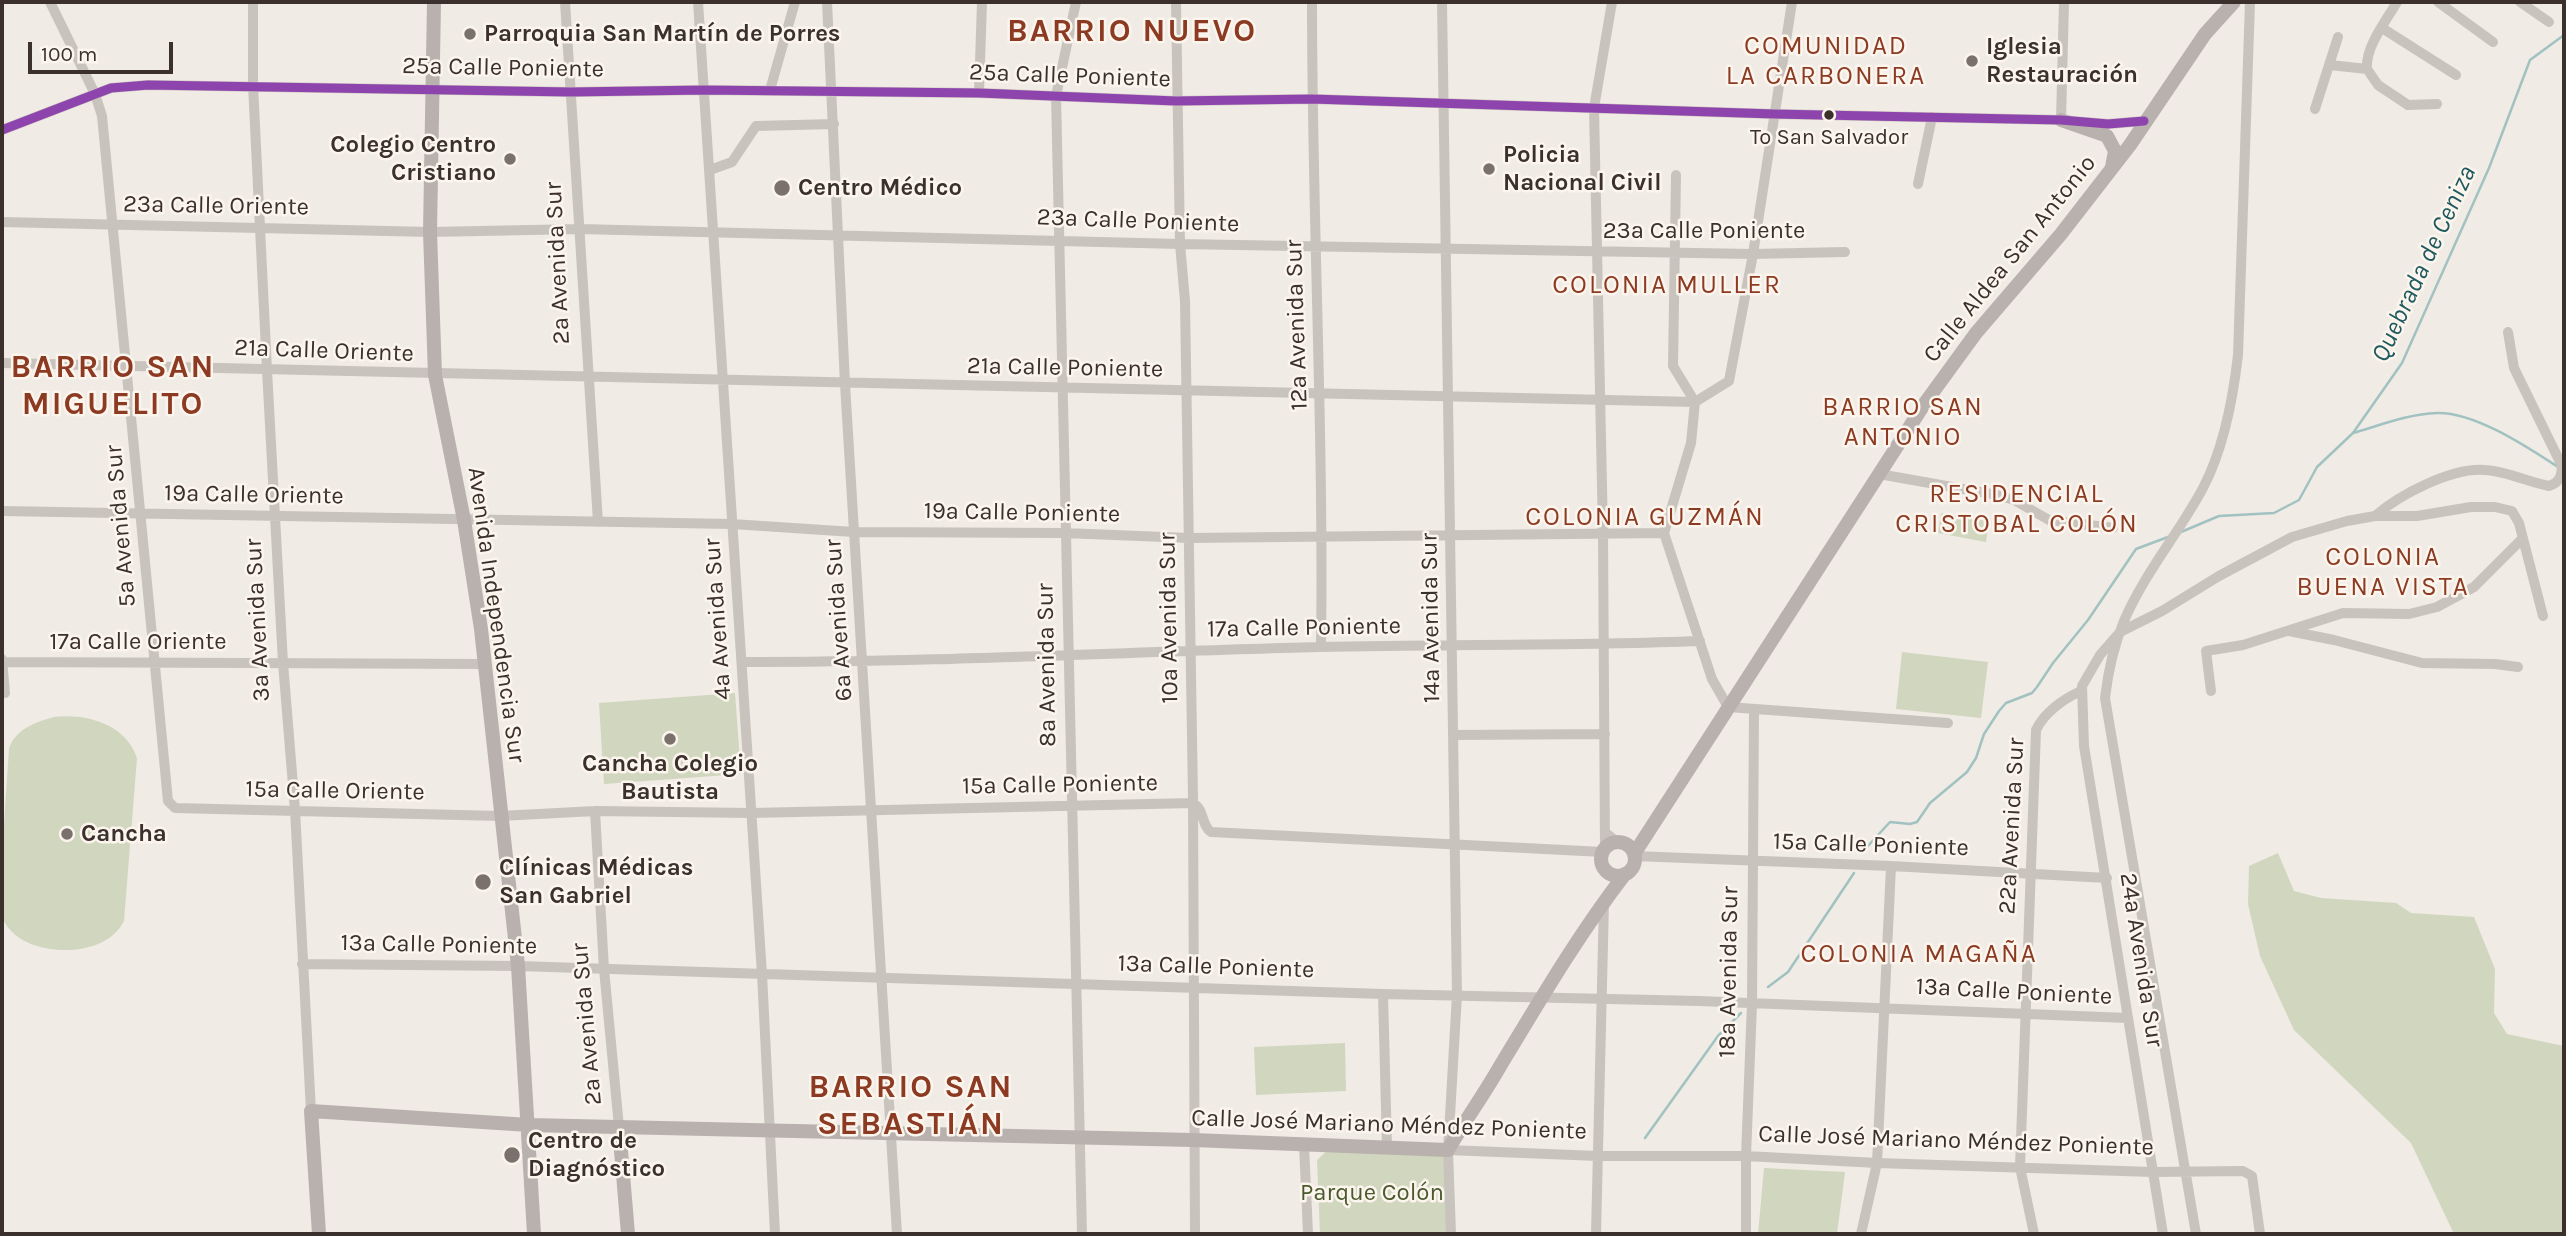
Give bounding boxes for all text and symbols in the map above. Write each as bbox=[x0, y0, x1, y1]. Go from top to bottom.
district label: BARRIO NUEVO bbox=[1008, 13, 1256, 51]
place label: Parroquia San Martín de Porres bbox=[484, 20, 841, 48]
marker: Parroquia San Martín de Porres bbox=[462, 26, 478, 42]
scale bar bbox=[32, 28, 177, 72]
district label: COMUNIDAD LA CARBONERA bbox=[1727, 31, 1925, 92]
place label: Iglesia Restauración bbox=[1986, 33, 2138, 89]
text: 100 m bbox=[41, 42, 98, 66]
street label: 25a Calle Poniente bbox=[402, 52, 604, 84]
marker: Iglesia Restauración bbox=[1964, 53, 1980, 69]
street label: 25a Calle Poniente bbox=[969, 58, 1171, 94]
marker: To San Salvador bbox=[1822, 108, 1836, 122]
place label: To San Salvador bbox=[1750, 125, 1908, 151]
place label: Colegio Centro Cristiano bbox=[330, 131, 496, 187]
place label: Policia Nacional Civil bbox=[1503, 141, 1661, 197]
street label: Calle Aldea San Antonio bbox=[1917, 150, 2103, 368]
marker: Colegio Centro Cristiano bbox=[502, 151, 518, 167]
marker: Policia Nacional Civil bbox=[1481, 161, 1497, 177]
water label: Quebrada de Ceniza bbox=[2365, 161, 2483, 367]
place label: Centro Médico bbox=[798, 174, 962, 202]
marker: Centro Médico bbox=[772, 178, 792, 198]
street label: 2a Avenida Sur bbox=[539, 181, 577, 345]
street label: 23a Calle Oriente bbox=[123, 190, 309, 222]
street label: 23a Calle Poniente bbox=[1036, 203, 1240, 239]
street label: 23a Calle Poniente bbox=[1603, 217, 1805, 245]
street label: 12a Avenida Sur bbox=[1280, 239, 1314, 411]
district label: COLONIA MULLER bbox=[1554, 270, 1780, 302]
street label: 21a Calle Oriente bbox=[234, 333, 414, 369]
district label: BARRIO SAN MIGUELITO bbox=[12, 349, 214, 424]
street label: 21a Calle Poniente bbox=[967, 352, 1163, 384]
district label: BARRIO SAN ANTONIO bbox=[1823, 392, 1983, 453]
street label: 5a Avenida Sur bbox=[100, 444, 142, 608]
street label: Avenida Independencia Sur bbox=[461, 465, 531, 765]
street label: 19a Calle Oriente bbox=[164, 479, 344, 511]
district label: RESIDENCIAL CRISTOBAL COLÓN bbox=[1897, 479, 2137, 540]
street label: 19a Calle Poniente bbox=[924, 497, 1120, 529]
district label: COLONIA GUZMÁN bbox=[1527, 502, 1763, 534]
street label: 10a Avenida Sur bbox=[1153, 532, 1185, 704]
street label: 14a Avenida Sur bbox=[1415, 533, 1447, 703]
street label: 4a Avenida Sur bbox=[698, 537, 738, 701]
street label: 3a Avenida Sur bbox=[239, 538, 277, 702]
street label: 6a Avenida Sur bbox=[819, 538, 859, 702]
district label: COLONIA BUENA VISTA bbox=[2298, 542, 2468, 604]
street label: 8a Avenida Sur bbox=[1031, 583, 1063, 747]
street label: 17a Calle Poniente bbox=[1207, 612, 1401, 644]
street label: 17a Calle Oriente bbox=[50, 628, 226, 656]
marker: Cancha Colegio Bautista bbox=[662, 731, 678, 747]
street label: 22a Avenida Sur bbox=[1993, 737, 2031, 915]
place label: Cancha Colegio Bautista bbox=[582, 750, 758, 806]
street label: 15a Calle Poniente bbox=[962, 769, 1158, 801]
street label: 15a Calle Oriente bbox=[245, 775, 425, 807]
place label: Cancha bbox=[81, 820, 167, 848]
marker: Cancha bbox=[59, 826, 75, 842]
street label: 15a Calle Poniente bbox=[1773, 827, 1969, 863]
place label: Clínicas Médicas San Gabriel bbox=[499, 854, 693, 910]
street label: 24a Avenida Sur bbox=[2113, 871, 2169, 1049]
marker: Clínicas Médicas San Gabriel bbox=[473, 872, 493, 892]
street label: 18a Avenida Sur bbox=[1713, 886, 1745, 1058]
street label: 13a Calle Poniente bbox=[340, 929, 538, 961]
district label: COLONIA MAGAÑA bbox=[1802, 939, 2036, 971]
street label: 2a Avenida Sur bbox=[566, 942, 608, 1106]
street label: 13a Calle Poniente bbox=[1117, 949, 1315, 985]
street label: 13a Calle Poniente bbox=[1915, 972, 2113, 1012]
district label: BARRIO SAN SEBASTIÁN bbox=[810, 1069, 1012, 1144]
street label: Calle José Mariano Méndez Poniente bbox=[1191, 1104, 1587, 1146]
street label: Calle José Mariano Méndez Poniente bbox=[1758, 1120, 2154, 1162]
place label: Centro de Diagnóstico bbox=[528, 1127, 665, 1183]
marker: Centro de Diagnóstico bbox=[502, 1145, 522, 1165]
park label: Parque Colón bbox=[1300, 1179, 1444, 1207]

